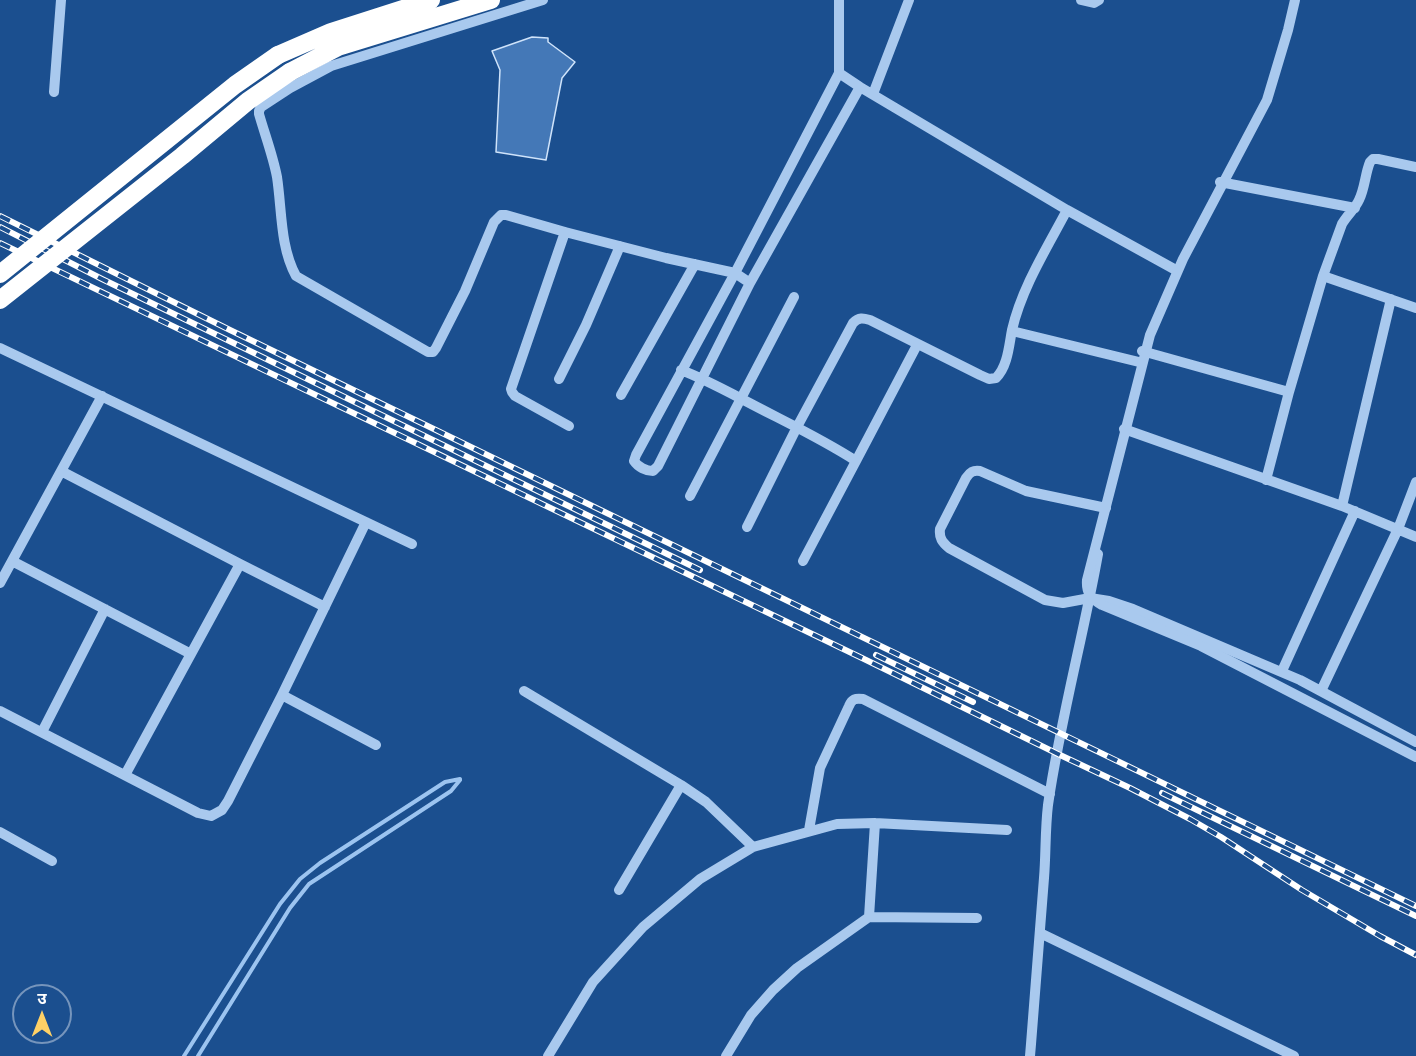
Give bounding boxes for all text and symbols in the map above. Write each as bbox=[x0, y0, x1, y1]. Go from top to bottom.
north arrow bbox=[12, 984, 72, 1044]
text: उ bbox=[37, 989, 47, 1007]

